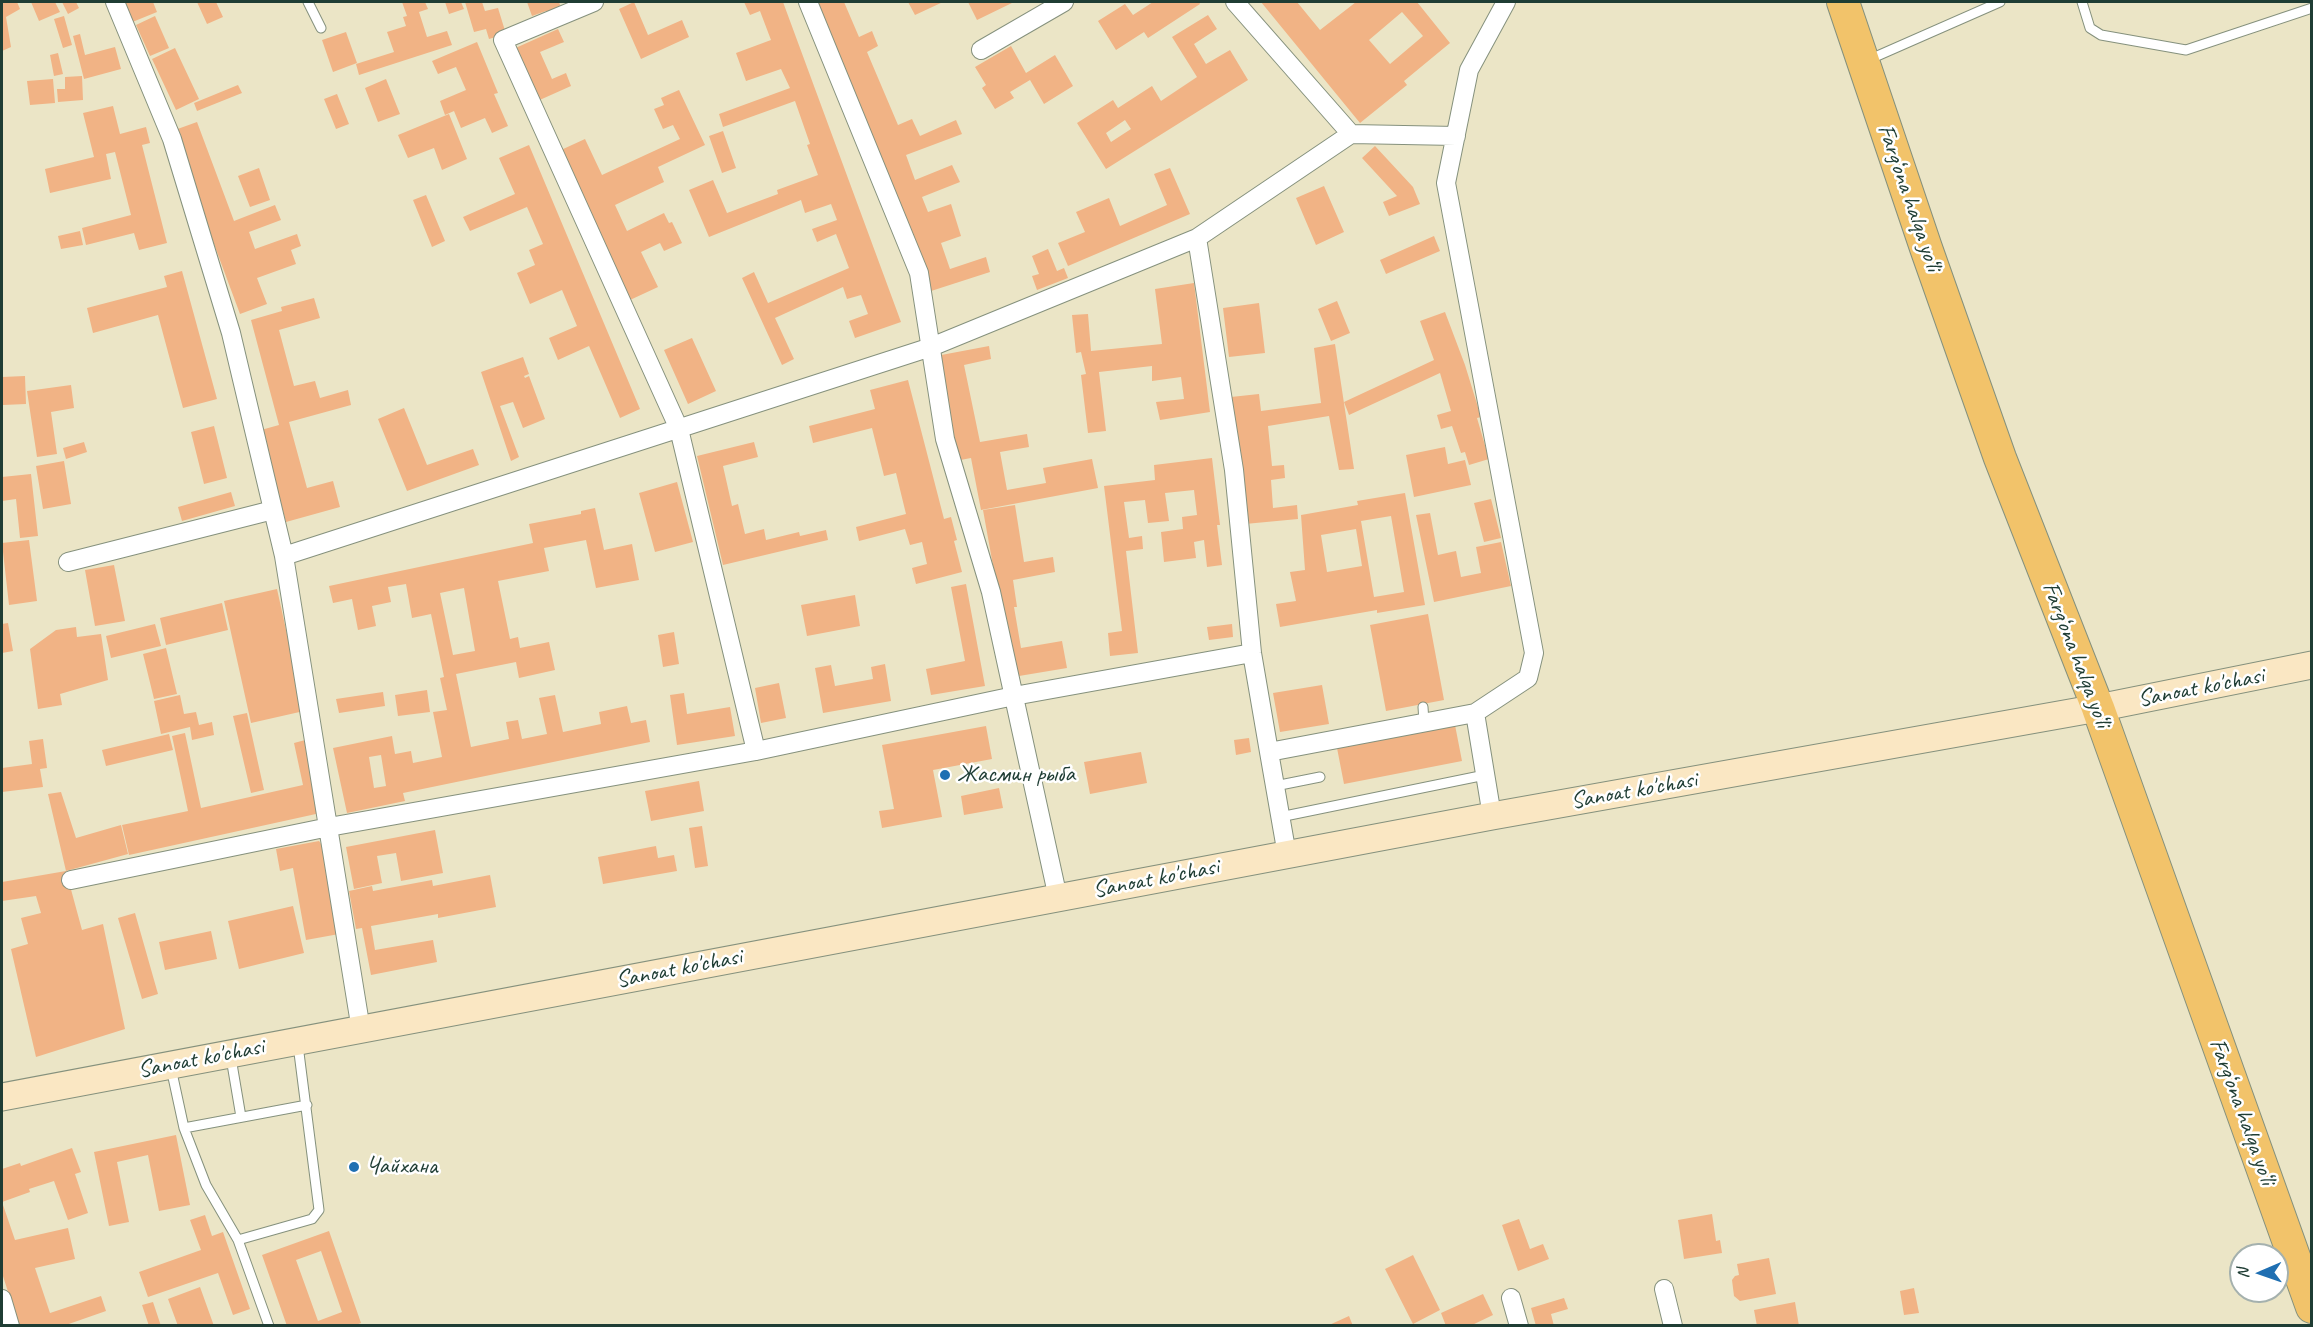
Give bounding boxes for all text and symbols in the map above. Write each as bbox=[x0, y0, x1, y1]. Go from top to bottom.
street label: Farg‘ona halqa yo‘li bbox=[1870, 121, 1948, 275]
street label: Farg‘ona halqa yo‘li bbox=[2035, 578, 2117, 732]
street label: Sanoat ko'chasi bbox=[2136, 662, 2266, 714]
place label: Жасмин рыба bbox=[957, 761, 1075, 789]
street label: Sanoat ko'chasi bbox=[1569, 766, 1699, 816]
marker: Жасмин рыба bbox=[938, 768, 952, 782]
street label: Sanoat ko'chasi bbox=[1091, 853, 1221, 905]
street label: Sanoat ko'chasi bbox=[614, 943, 744, 995]
street label: Sanoat ko'chasi bbox=[136, 1033, 266, 1085]
street label: Farg‘ona halqa yo‘li bbox=[2202, 1035, 2282, 1189]
place label: Чайхана bbox=[366, 1153, 437, 1181]
marker: Чайхана bbox=[347, 1160, 361, 1174]
north arrow bbox=[2229, 1243, 2289, 1303]
text: N bbox=[2233, 1268, 2253, 1279]

